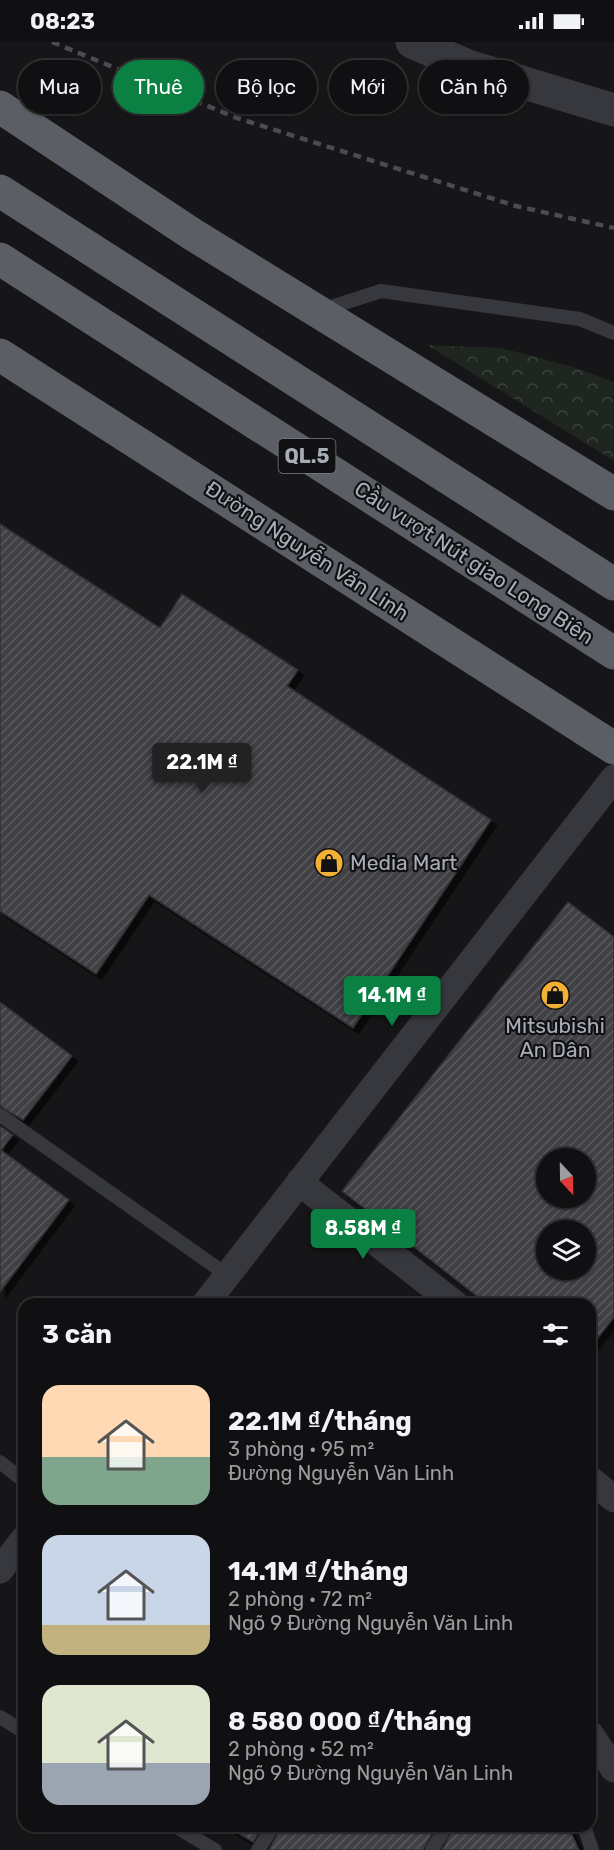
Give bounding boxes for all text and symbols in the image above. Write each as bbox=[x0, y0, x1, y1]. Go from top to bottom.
text: 08:23 bbox=[30, 8, 95, 35]
chip: Mua bbox=[18, 60, 101, 114]
chip: Thuê bbox=[113, 60, 204, 114]
chip: Bộ lọc bbox=[216, 60, 317, 114]
chip: Mới bbox=[329, 60, 407, 114]
chip: Căn hộ bbox=[419, 60, 529, 114]
road number: QL.5 bbox=[278, 439, 336, 473]
street label: Đường Nguyễn Văn Linh bbox=[201, 475, 414, 626]
street label: Cầu vượt Nút giao Long Biên bbox=[350, 476, 599, 649]
pin: 22.1M ₫ bbox=[147, 743, 257, 794]
text: 22.1M ₫ bbox=[166, 750, 238, 774]
shop icon: Media Mart bbox=[313, 847, 345, 879]
place label: Media Mart bbox=[350, 850, 457, 875]
pin: 14.1M ₫ bbox=[337, 976, 447, 1027]
shop icon: Mitsubishi An Dân bbox=[539, 979, 571, 1011]
text: 14.1M ₫ bbox=[358, 983, 426, 1007]
place label: Mitsubishi An Dân bbox=[505, 1013, 605, 1062]
north arrow bbox=[536, 1148, 596, 1208]
map controls bbox=[536, 1148, 596, 1280]
pin: 8.58M ₫ bbox=[308, 1209, 418, 1260]
text: 8.58M ₫ bbox=[325, 1216, 401, 1240]
button: layers bbox=[536, 1220, 596, 1280]
icon: filters bbox=[539, 1318, 572, 1351]
text: 3 căn bbox=[42, 1319, 112, 1350]
text: 22.1M ₫/tháng bbox=[228, 1406, 412, 1437]
icon: home bbox=[90, 1409, 162, 1481]
text: 3 phòng · 95 m² bbox=[228, 1437, 374, 1461]
text: Đường Nguyễn Văn Linh bbox=[228, 1461, 454, 1485]
text: 14.1M ₫/tháng bbox=[228, 1556, 409, 1587]
icon: home bbox=[90, 1559, 162, 1631]
text: 2 phòng · 72 m² bbox=[228, 1587, 372, 1611]
text: Ngõ 9 Đường Nguyễn Văn Linh bbox=[228, 1611, 513, 1635]
text: 8 580 000 ₫/tháng bbox=[228, 1706, 472, 1737]
icon: home bbox=[90, 1709, 162, 1781]
text: 2 phòng · 52 m² bbox=[228, 1737, 374, 1761]
text: Ngõ 9 Đường Nguyễn Văn Linh bbox=[228, 1761, 513, 1785]

